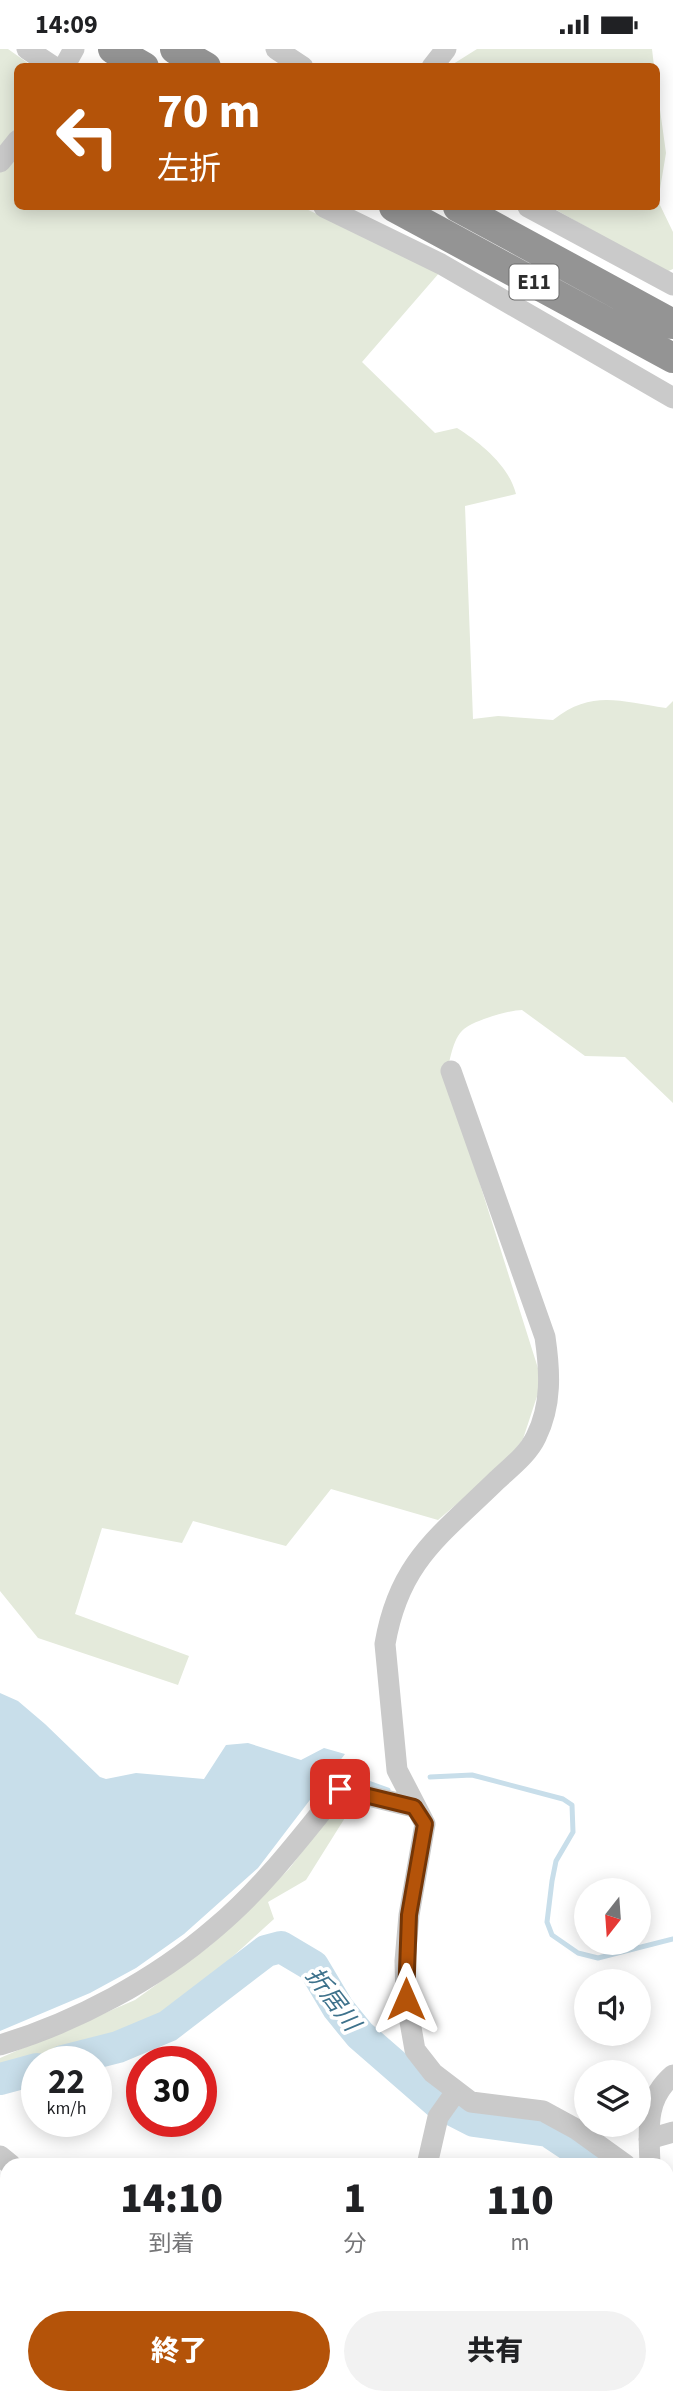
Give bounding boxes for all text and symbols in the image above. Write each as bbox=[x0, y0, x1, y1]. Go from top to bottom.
text: 14:09 bbox=[35, 6, 98, 43]
text: 70 m bbox=[157, 77, 261, 147]
icon: left bbox=[42, 91, 133, 182]
text: 左折 bbox=[157, 146, 221, 192]
road number: E11 bbox=[510, 265, 558, 299]
pin bbox=[310, 1759, 370, 1819]
icon: arrive bbox=[321, 1770, 359, 1808]
north arrow bbox=[574, 1878, 651, 1955]
map controls bbox=[574, 1878, 651, 2137]
water label: 折居川 bbox=[297, 1960, 370, 2041]
position arrow bbox=[369, 1962, 443, 2036]
button: sound bbox=[574, 1969, 651, 2046]
speed limit sign: 30 bbox=[126, 2046, 217, 2137]
text: 22 bbox=[48, 2057, 85, 2107]
button: layers bbox=[574, 2060, 651, 2137]
text: km/h bbox=[47, 2096, 86, 2121]
text: 14:10 bbox=[120, 2169, 223, 2229]
text: 1 bbox=[343, 2169, 366, 2229]
text: 110 bbox=[486, 2171, 554, 2231]
text: m bbox=[511, 2226, 530, 2259]
text: 到着 bbox=[149, 2227, 195, 2260]
text: 分 bbox=[343, 2227, 366, 2260]
button: 終了 bbox=[28, 2311, 330, 2391]
button: 共有 bbox=[344, 2311, 646, 2391]

